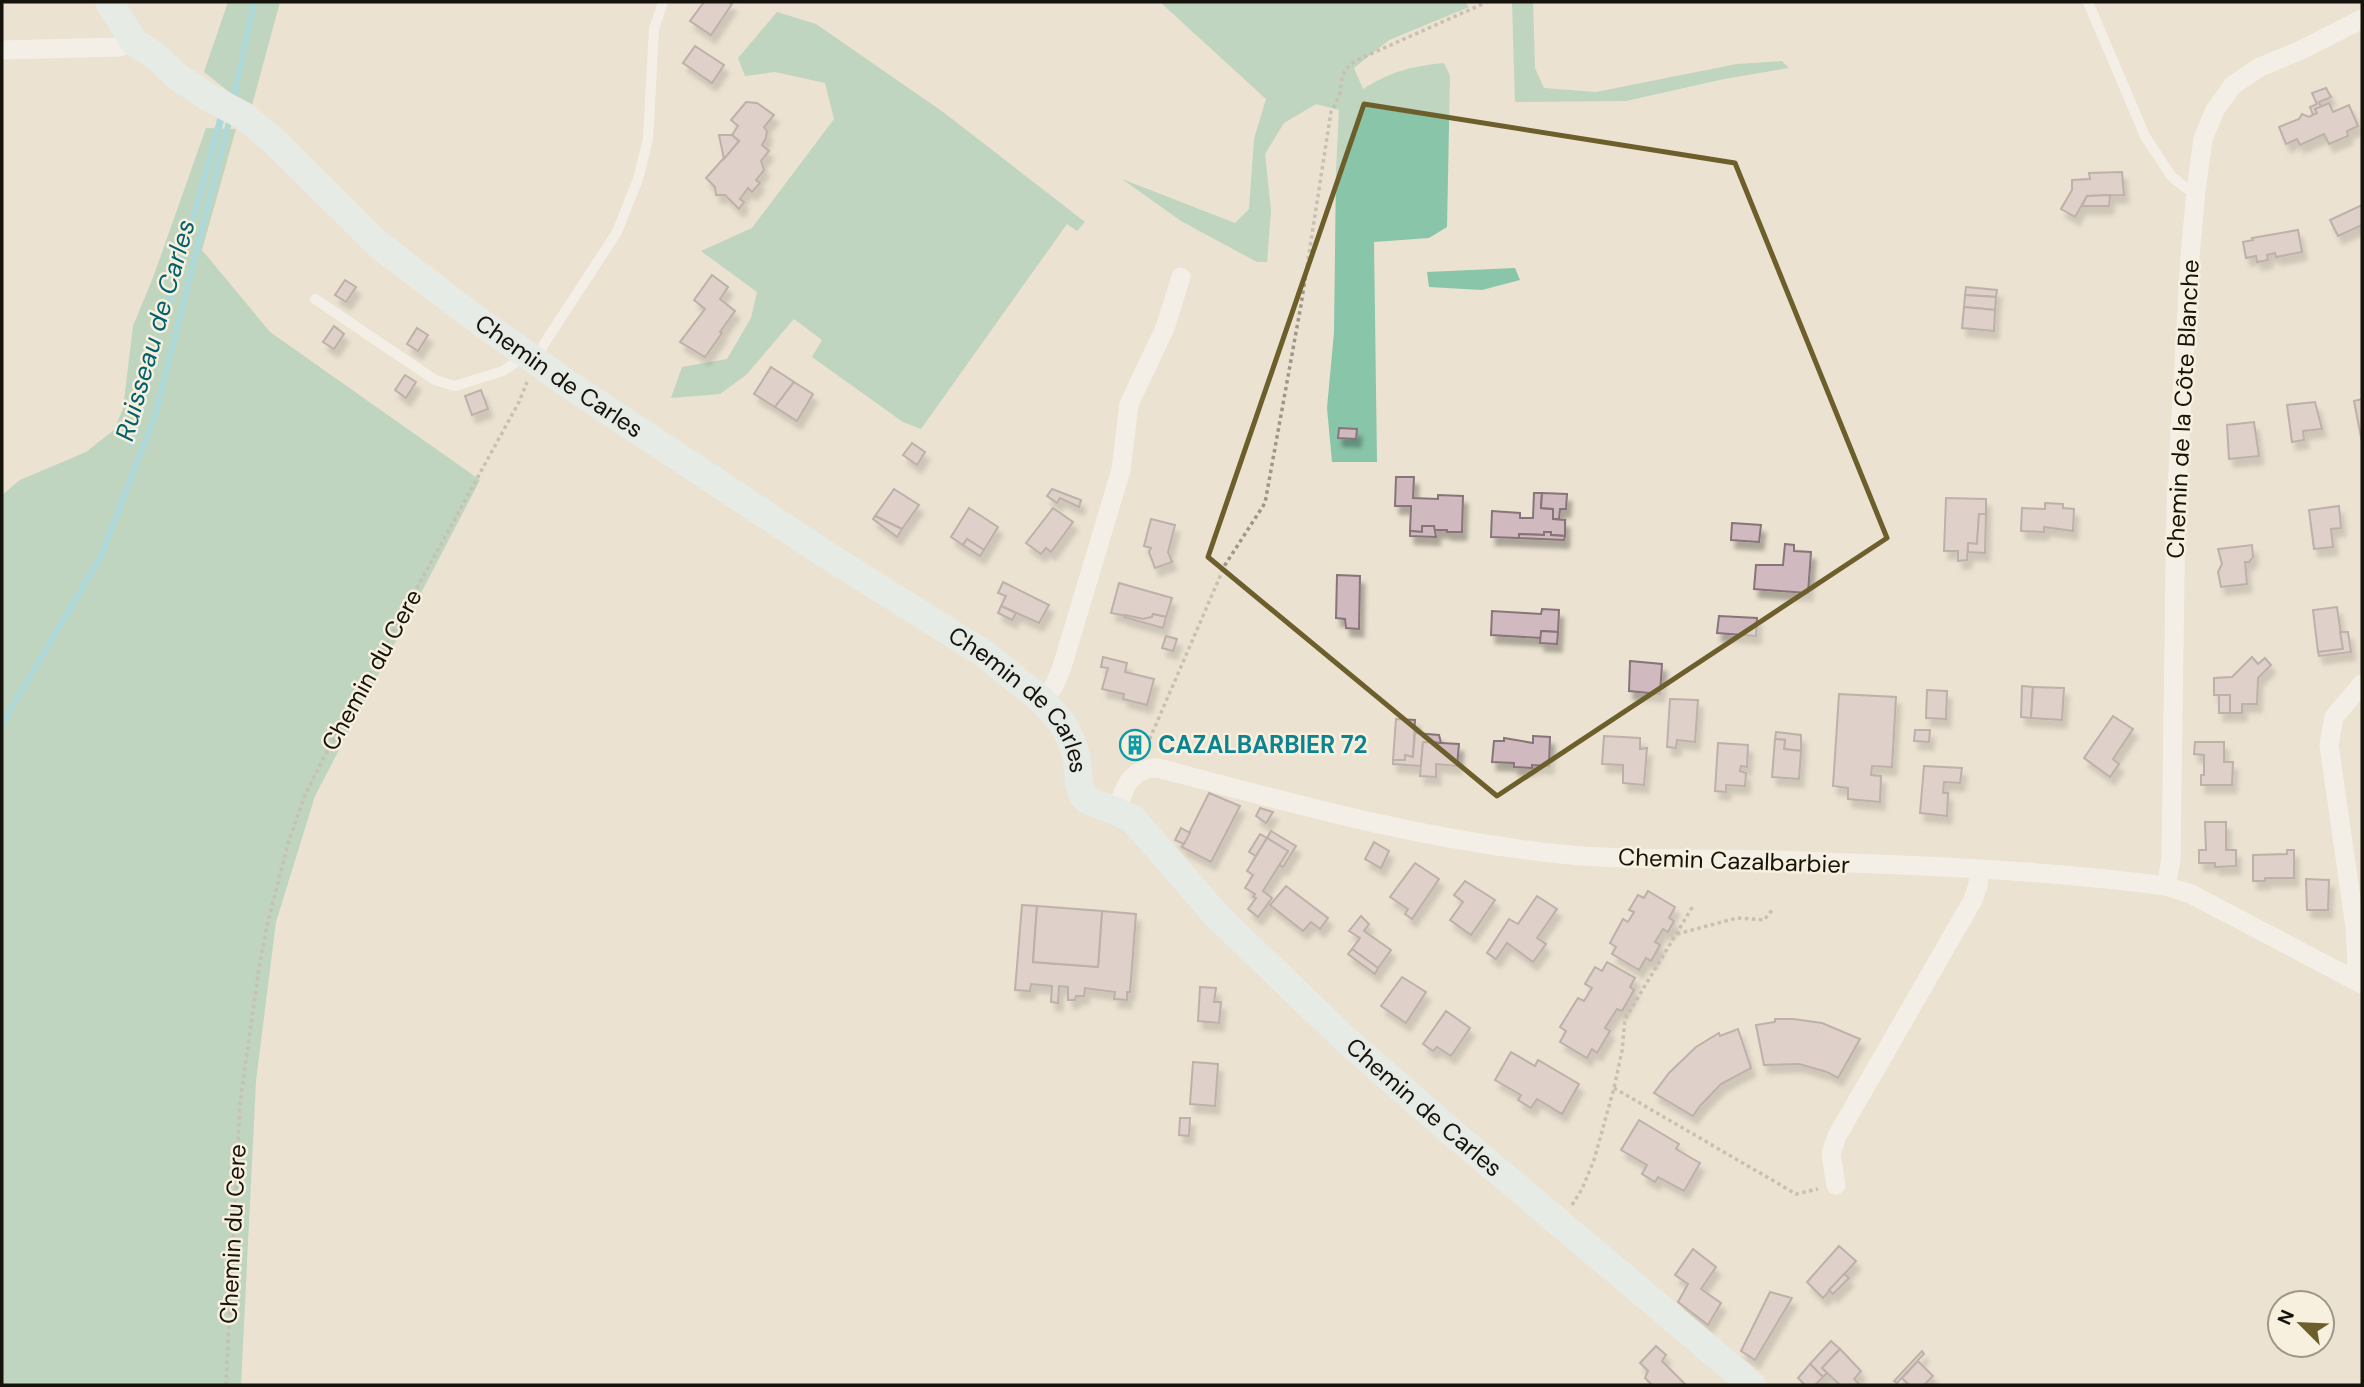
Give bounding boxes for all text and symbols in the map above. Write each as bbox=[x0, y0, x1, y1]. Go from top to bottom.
water label: Ruisseau de Carles bbox=[107, 215, 203, 445]
street label: Chemin de la Côte Blanche bbox=[2159, 259, 2206, 559]
street label: Chemin de Carles bbox=[469, 307, 649, 444]
street label: Chemin du Cere bbox=[314, 584, 429, 756]
street label: Chemin de Carles bbox=[943, 619, 1094, 774]
building icon: CAZALBARBIER 72 bbox=[1118, 728, 1152, 762]
place label: CAZALBARBIER 72 bbox=[1158, 729, 1367, 760]
street label: Chemin Cazalbarbier bbox=[1618, 841, 1851, 880]
street label: Chemin de Carles bbox=[1340, 1031, 1509, 1183]
street label: Chemin du Cere bbox=[212, 1143, 253, 1325]
north arrow bbox=[2266, 1289, 2336, 1359]
text: N bbox=[2272, 1306, 2300, 1329]

